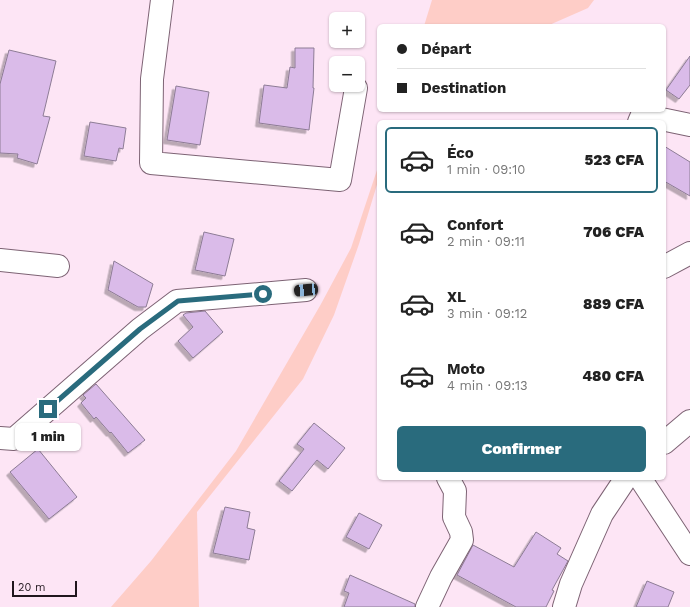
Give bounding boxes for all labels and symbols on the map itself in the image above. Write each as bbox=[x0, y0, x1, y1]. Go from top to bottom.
car bbox=[294, 283, 318, 297]
route start bbox=[254, 285, 272, 303]
route end bbox=[39, 400, 57, 418]
callout: 1 min bbox=[15, 423, 81, 451]
scale bar bbox=[12, 579, 77, 598]

